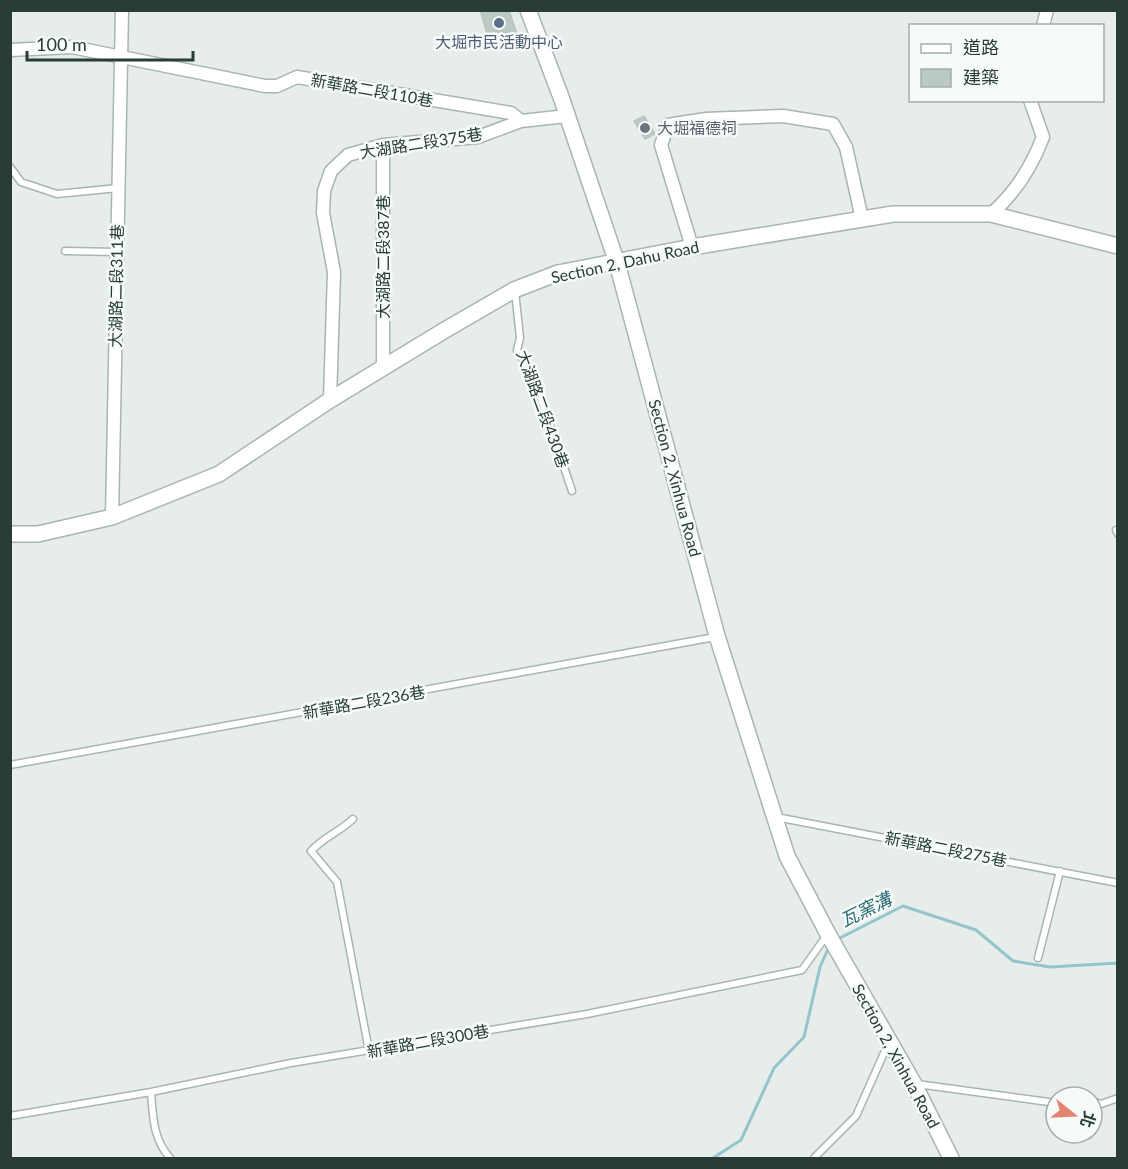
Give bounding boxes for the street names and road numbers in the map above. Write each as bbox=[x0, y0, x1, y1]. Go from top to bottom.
street label: 新華路二段110巷 bbox=[309, 69, 435, 110]
street label: 大湖路二段375巷 bbox=[358, 123, 484, 162]
street label: 大湖路二段387巷 bbox=[373, 195, 392, 319]
street label: 大湖路二段311巷 bbox=[105, 224, 126, 348]
street label: Section 2, Dahu Road bbox=[549, 237, 701, 287]
street label: 大湖路二段430巷 bbox=[513, 347, 574, 470]
street label: Section 2, Xinhua Road bbox=[645, 397, 706, 559]
street label: 新華路二段236巷 bbox=[301, 681, 427, 722]
street label: 新華路二段275巷 bbox=[883, 827, 1009, 870]
street label: Section 2, Xinhua Road bbox=[849, 980, 944, 1131]
street label: 新華路二段300巷 bbox=[365, 1020, 491, 1061]

